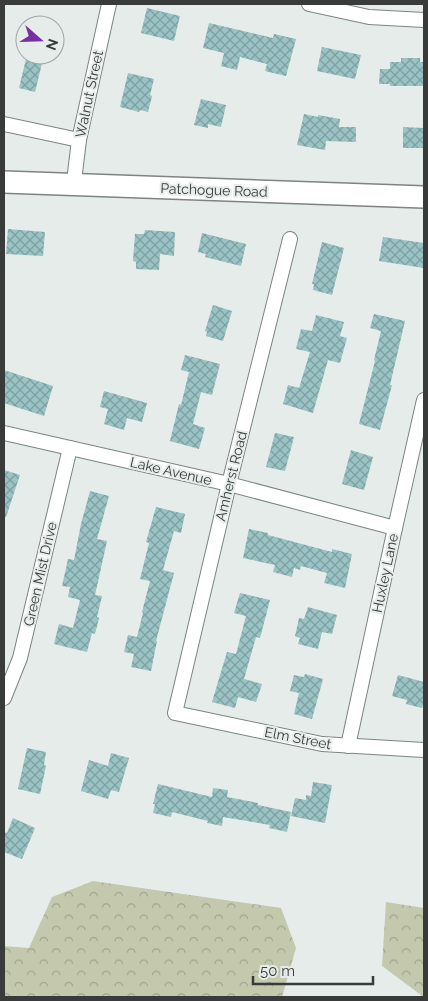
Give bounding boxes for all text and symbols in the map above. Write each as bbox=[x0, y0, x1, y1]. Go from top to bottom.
north arrow bbox=[15, 15, 65, 65]
text: N bbox=[43, 37, 62, 52]
street label: Walnut Street bbox=[72, 49, 106, 139]
street label: Patchogue Road bbox=[160, 180, 268, 200]
street label: Amherst Road bbox=[212, 429, 250, 523]
street label: Lake Avenue bbox=[129, 454, 213, 488]
street label: Green Mist Drive bbox=[20, 520, 60, 628]
street label: Huxley Lane bbox=[369, 532, 401, 614]
street label: Elm Street bbox=[263, 724, 333, 752]
scale bar bbox=[253, 954, 373, 986]
text: 50 m bbox=[260, 962, 295, 980]

